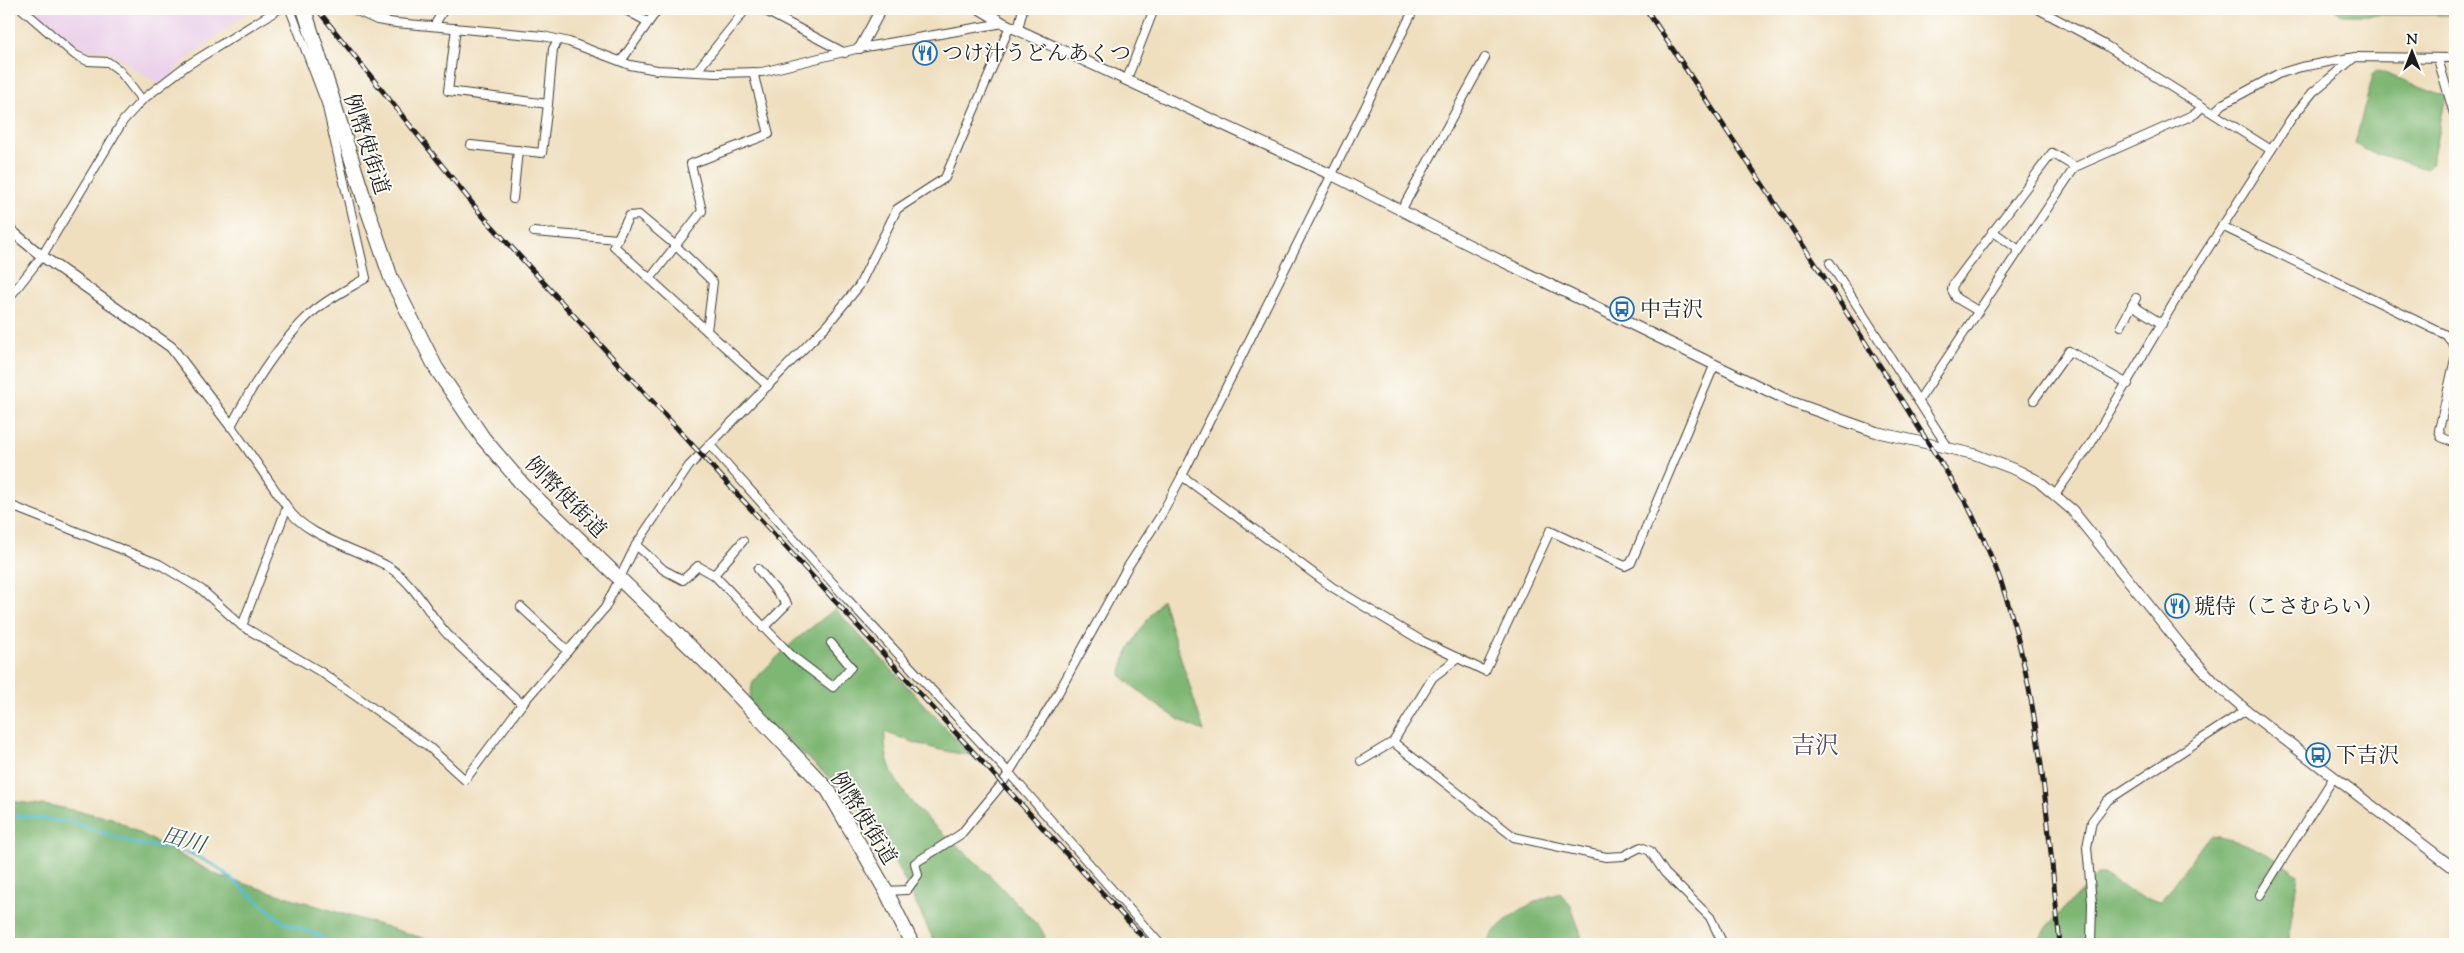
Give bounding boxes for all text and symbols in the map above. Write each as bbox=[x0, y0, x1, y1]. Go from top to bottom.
north arrow bbox=[2386, 28, 2436, 78]
text: N bbox=[2406, 31, 2418, 51]
restaurant icon: つけ汁うどんあくつ bbox=[912, 40, 938, 66]
place label: つけ汁うどんあくつ bbox=[942, 40, 1131, 70]
street label: 例幣使街道 bbox=[335, 90, 396, 199]
bus stop icon: 中吉沢 bbox=[1609, 296, 1635, 322]
place label: 中吉沢 bbox=[1640, 296, 1703, 326]
street label: 例幣使街道 bbox=[517, 451, 612, 546]
restaurant icon: 琥侍（こさむらい） bbox=[2164, 593, 2190, 619]
place label: 琥侍（こさむらい） bbox=[2194, 593, 2383, 623]
district label: 吉沢 bbox=[1791, 730, 1839, 764]
bus stop icon: 下吉沢 bbox=[2305, 742, 2331, 768]
place label: 下吉沢 bbox=[2336, 742, 2399, 772]
street label: 例幣使街道 bbox=[822, 767, 903, 872]
water label: 田川 bbox=[158, 820, 211, 864]

